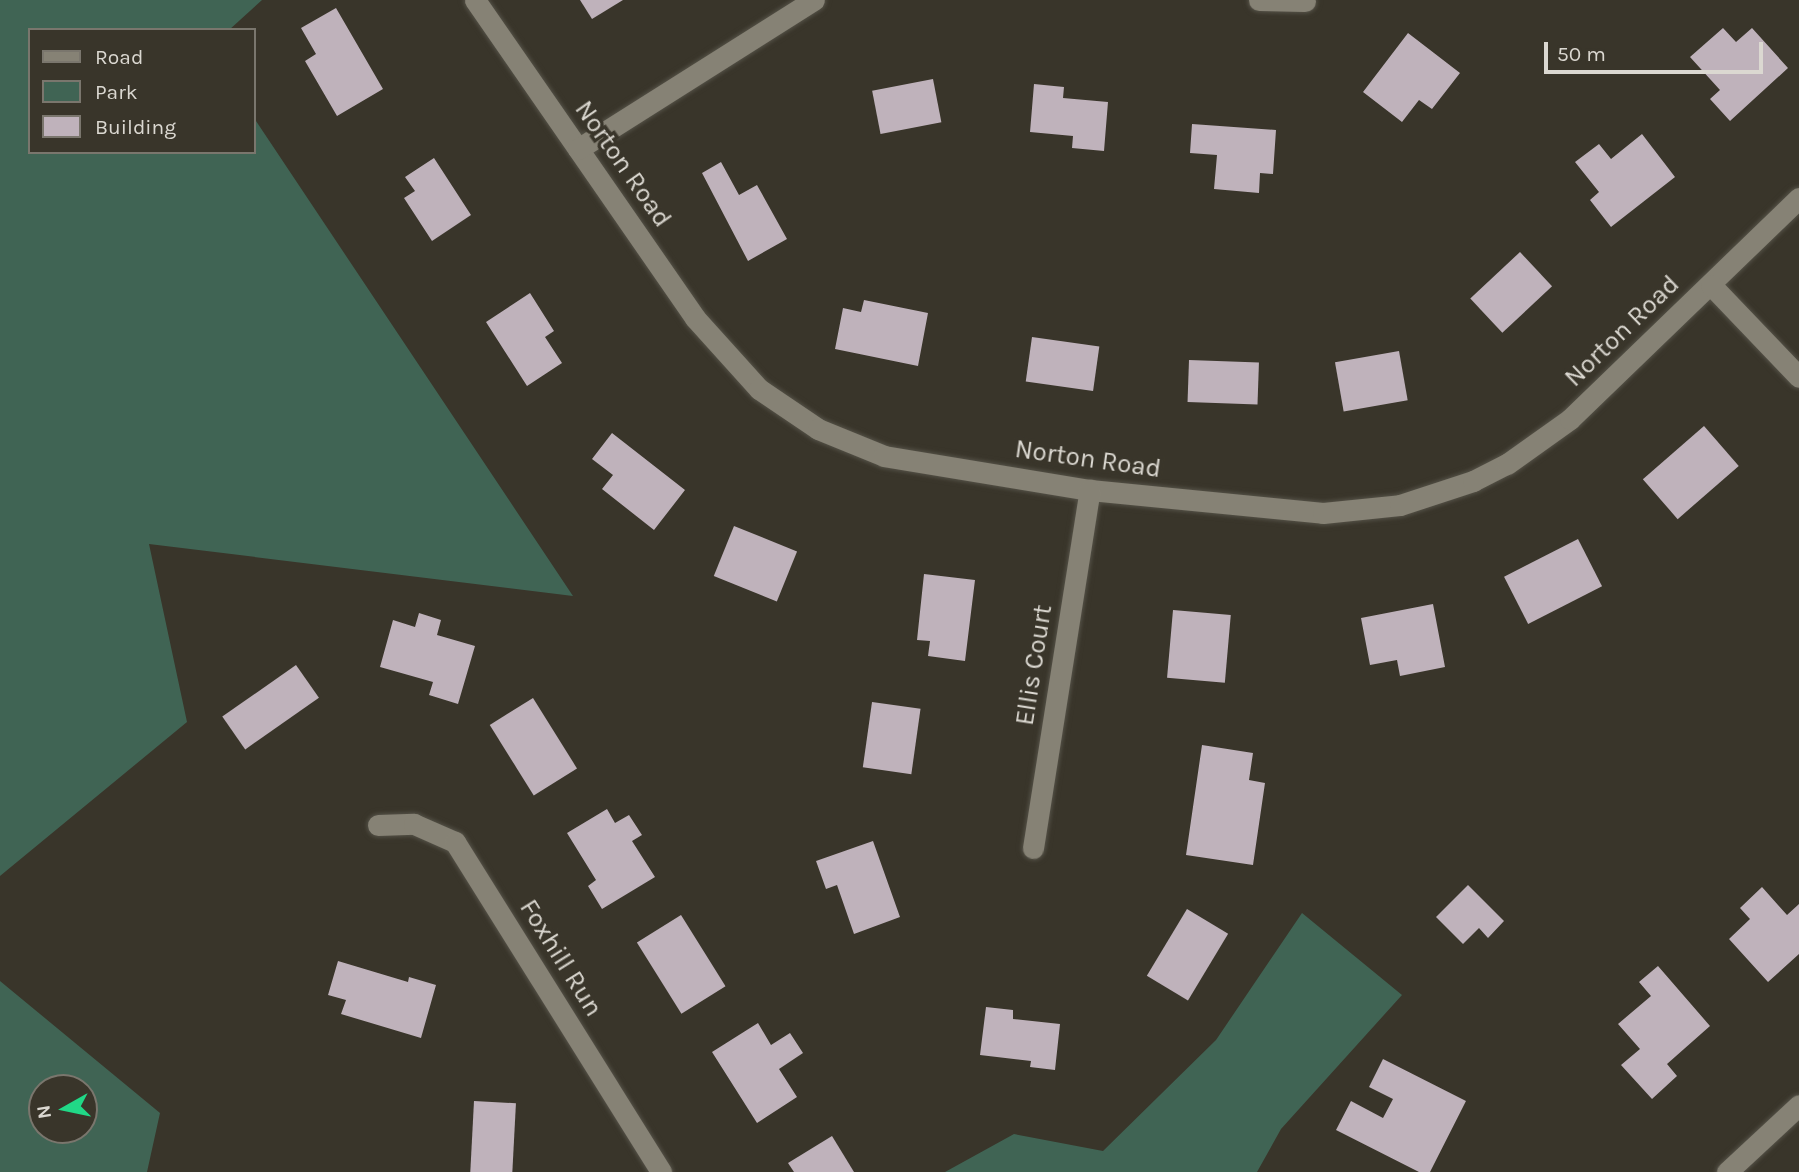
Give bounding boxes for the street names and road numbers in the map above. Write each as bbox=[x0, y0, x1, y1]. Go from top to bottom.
street label: Norton Road bbox=[568, 95, 678, 233]
street label: Norton Road bbox=[1558, 269, 1686, 393]
street label: Norton Road bbox=[1013, 433, 1163, 485]
street label: Ellis Court bbox=[1009, 602, 1059, 728]
street label: Foxhill Run bbox=[513, 894, 609, 1022]

